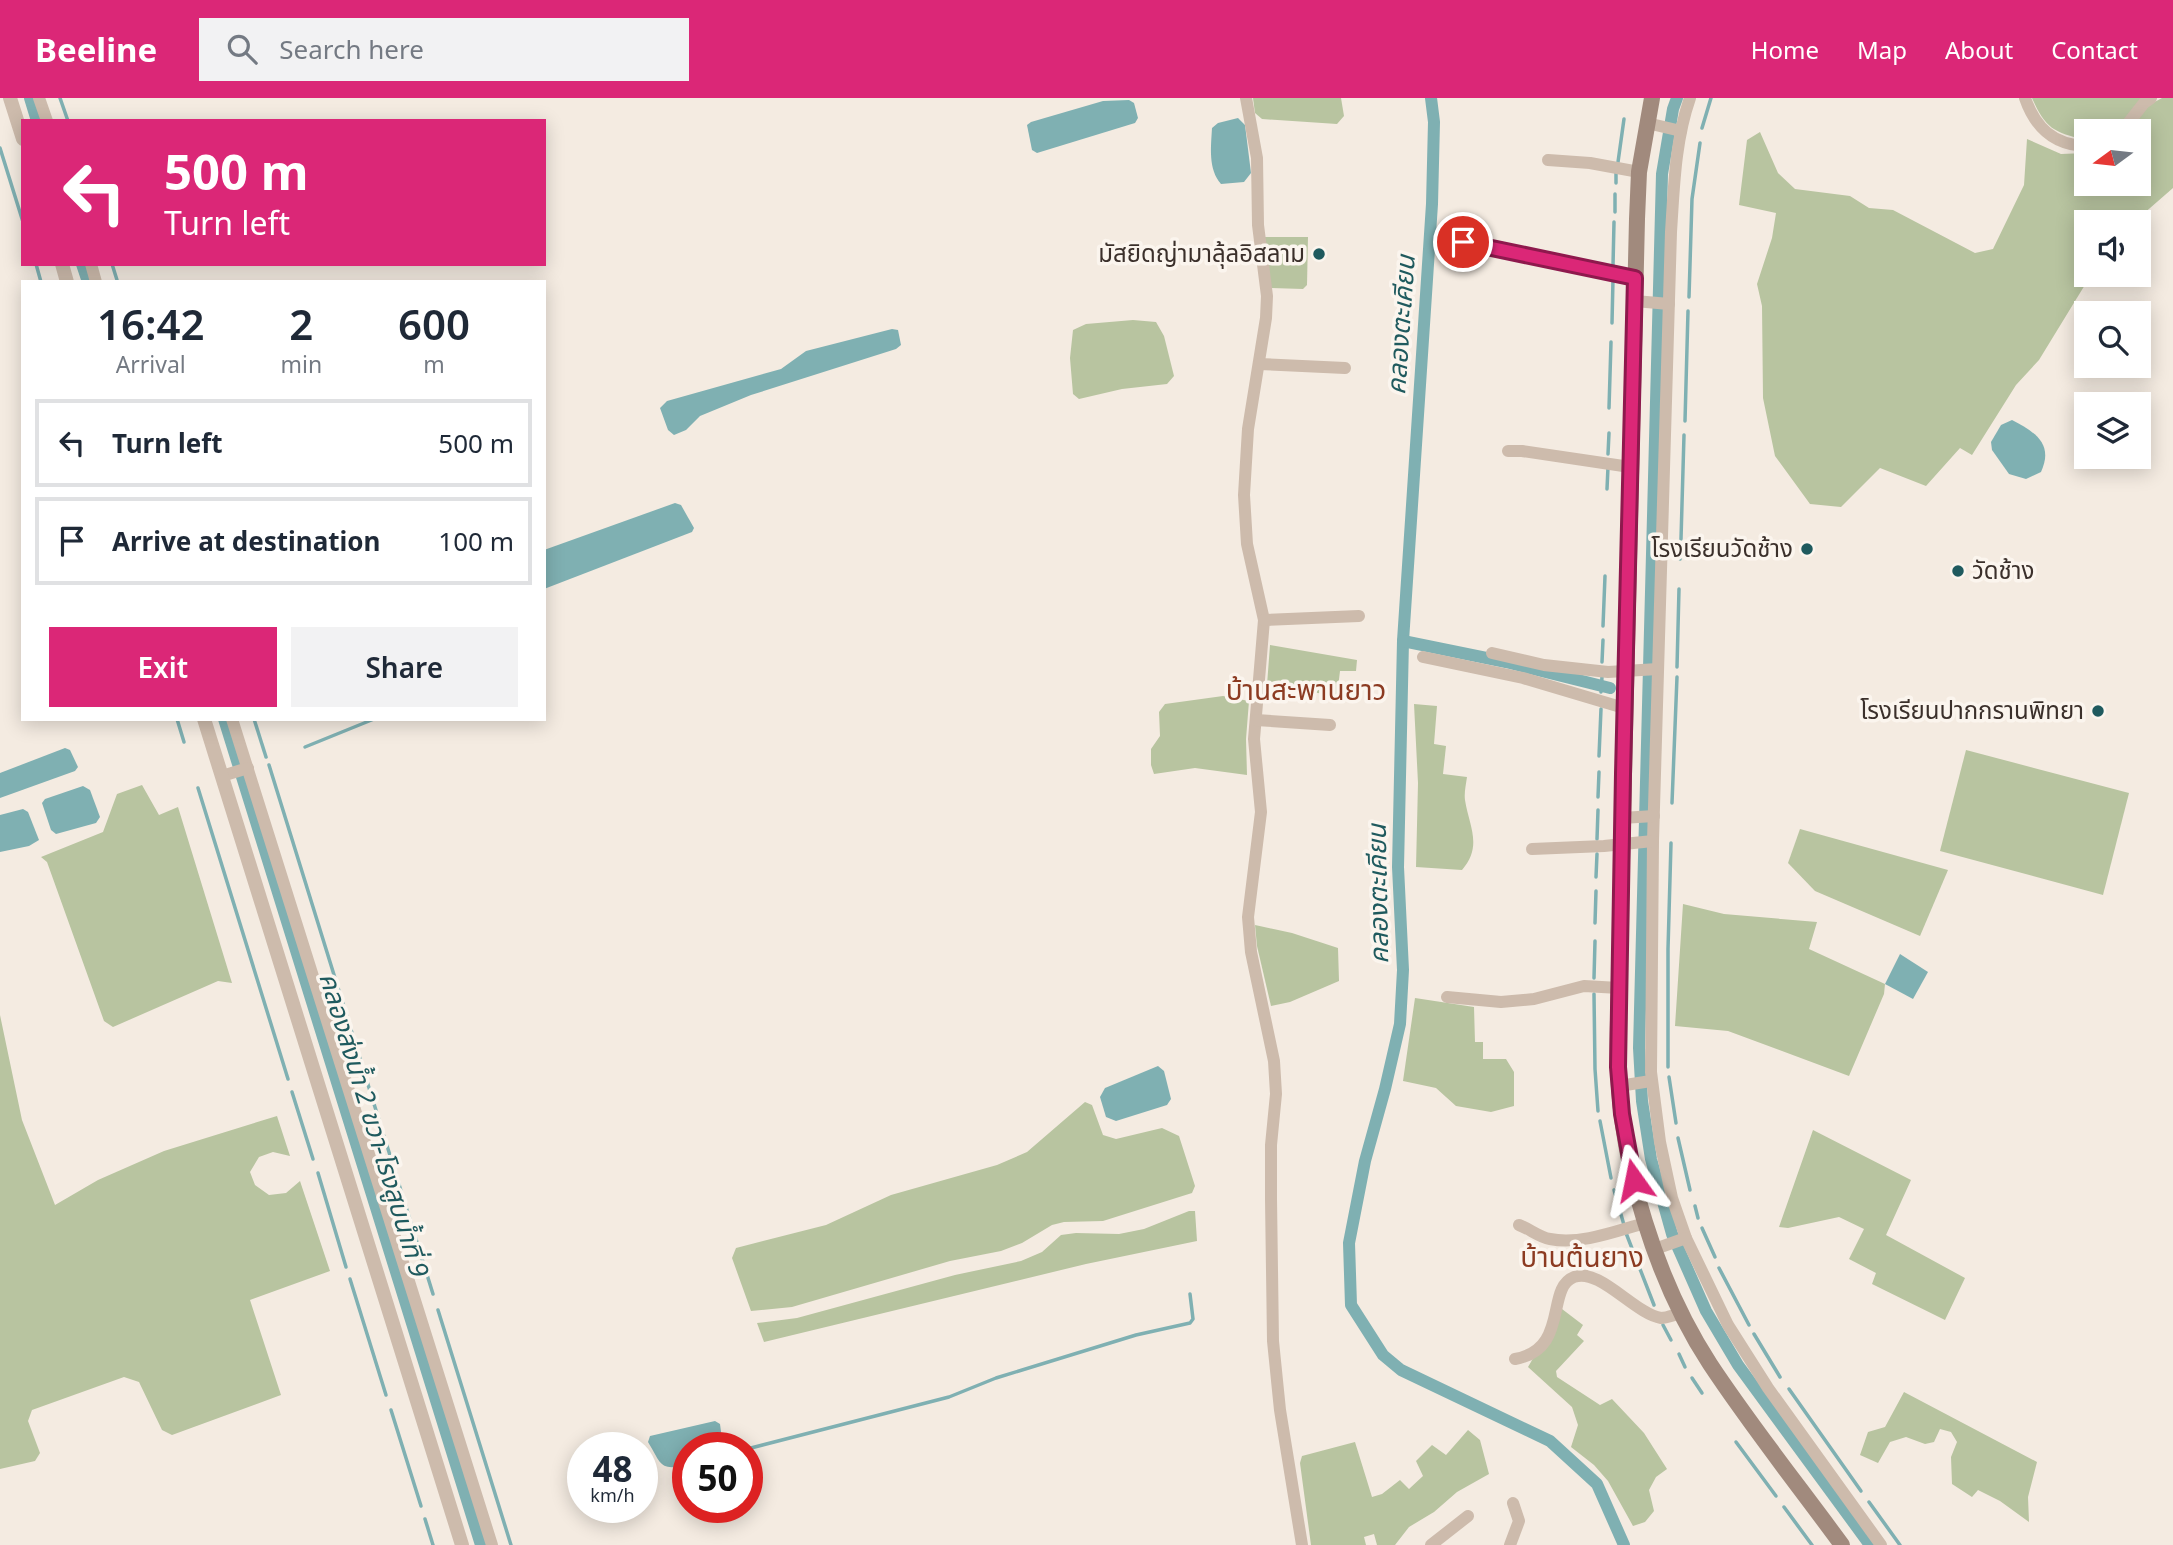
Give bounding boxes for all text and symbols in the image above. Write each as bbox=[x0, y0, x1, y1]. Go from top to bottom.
search box bbox=[199, 18, 689, 81]
text: Beeline bbox=[35, 27, 157, 72]
icon: search bbox=[223, 30, 261, 68]
text: Search here bbox=[279, 31, 424, 67]
text: Home bbox=[1751, 33, 1819, 66]
text: Map bbox=[1857, 33, 1907, 66]
text: About bbox=[1945, 33, 2013, 66]
text: Contact bbox=[2051, 33, 2138, 66]
north arrow bbox=[2074, 119, 2151, 196]
map controls bbox=[2074, 119, 2151, 469]
text: 500 m bbox=[164, 138, 309, 204]
icon: left bbox=[49, 147, 140, 238]
text: Turn left bbox=[164, 201, 290, 244]
button: sound bbox=[2074, 210, 2151, 287]
pin bbox=[1433, 212, 1493, 272]
icon: arrive bbox=[1444, 223, 1482, 261]
place label: มัสยิดญ่ามาลุ้ลอิสลาม bbox=[1098, 236, 1305, 269]
marker: มัสยิดญ่ามาลุ้ลอิสลาม bbox=[1311, 246, 1327, 262]
water label: คลองตะเคียน bbox=[1377, 252, 1423, 396]
text: 16:42 bbox=[97, 295, 205, 352]
text: 2 bbox=[289, 295, 313, 352]
text: 600 bbox=[398, 295, 470, 352]
button: search bbox=[2074, 301, 2151, 378]
text: Arrival bbox=[116, 348, 186, 380]
text: min bbox=[280, 348, 322, 380]
text: m bbox=[423, 348, 445, 380]
button: layers bbox=[2074, 392, 2151, 469]
icon: left bbox=[53, 424, 91, 462]
text: Turn left bbox=[112, 425, 223, 461]
text: 500 m bbox=[438, 425, 514, 461]
icon: arrive bbox=[53, 522, 91, 560]
text: Arrive at destination bbox=[112, 523, 381, 559]
text: 100 m bbox=[438, 523, 514, 559]
place label: โรงเรียนวัดช้าง bbox=[1651, 531, 1793, 564]
marker: โรงเรียนวัดช้าง bbox=[1799, 541, 1815, 557]
place label: วัดช้าง bbox=[1972, 553, 2034, 586]
marker: วัดช้าง bbox=[1950, 563, 1966, 579]
button: Exit bbox=[49, 627, 277, 707]
button: Share bbox=[291, 627, 518, 707]
district label: บ้านสะพานยาว bbox=[1226, 670, 1386, 708]
place label: โรงเรียนปากกรานพิทยา bbox=[1860, 693, 2084, 726]
marker: โรงเรียนปากกรานพิทยา bbox=[2090, 703, 2106, 719]
water label: คลองตะเคียน bbox=[1358, 822, 1396, 964]
water label: คลองส่งน้ำ 2 ขวา-โรงสูบน้ำที่ 9 bbox=[311, 968, 439, 1282]
position arrow bbox=[1597, 1143, 1671, 1217]
district label: บ้านต้นยาง bbox=[1520, 1237, 1644, 1275]
speed limit sign: 50 bbox=[672, 1432, 763, 1523]
text: 48 bbox=[592, 1445, 633, 1492]
text: km/h bbox=[590, 1483, 635, 1507]

